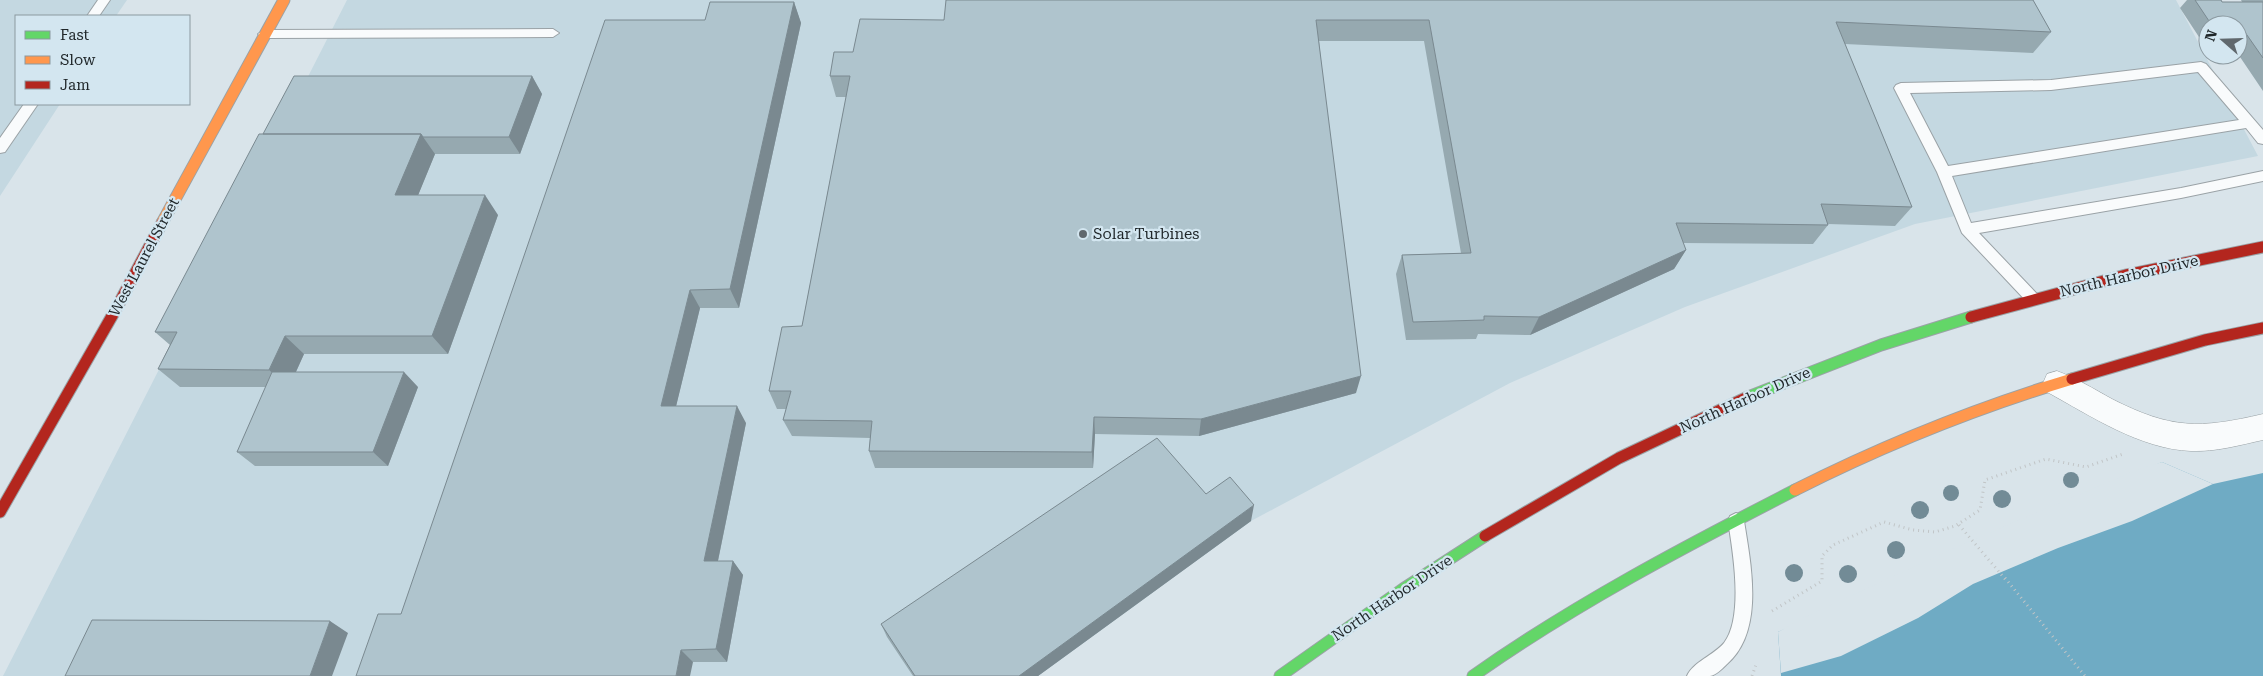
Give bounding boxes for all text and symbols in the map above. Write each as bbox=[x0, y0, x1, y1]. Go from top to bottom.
legend bbox=[15, 15, 190, 105]
north arrow bbox=[2198, 15, 2248, 65]
text: Fast bbox=[60, 26, 90, 44]
text: N bbox=[2201, 28, 2220, 43]
text: Slow bbox=[60, 51, 96, 69]
text: Jam bbox=[60, 76, 90, 94]
street label: West Laurel Street bbox=[105, 194, 183, 319]
place label: Solar Turbines bbox=[1093, 225, 1199, 243]
marker: Solar Turbines bbox=[1077, 228, 1089, 240]
street label: North Harbor Drive bbox=[2058, 251, 2200, 301]
street label: North Harbor Drive bbox=[1677, 363, 1813, 437]
street label: North Harbor Drive bbox=[1328, 551, 1456, 645]

